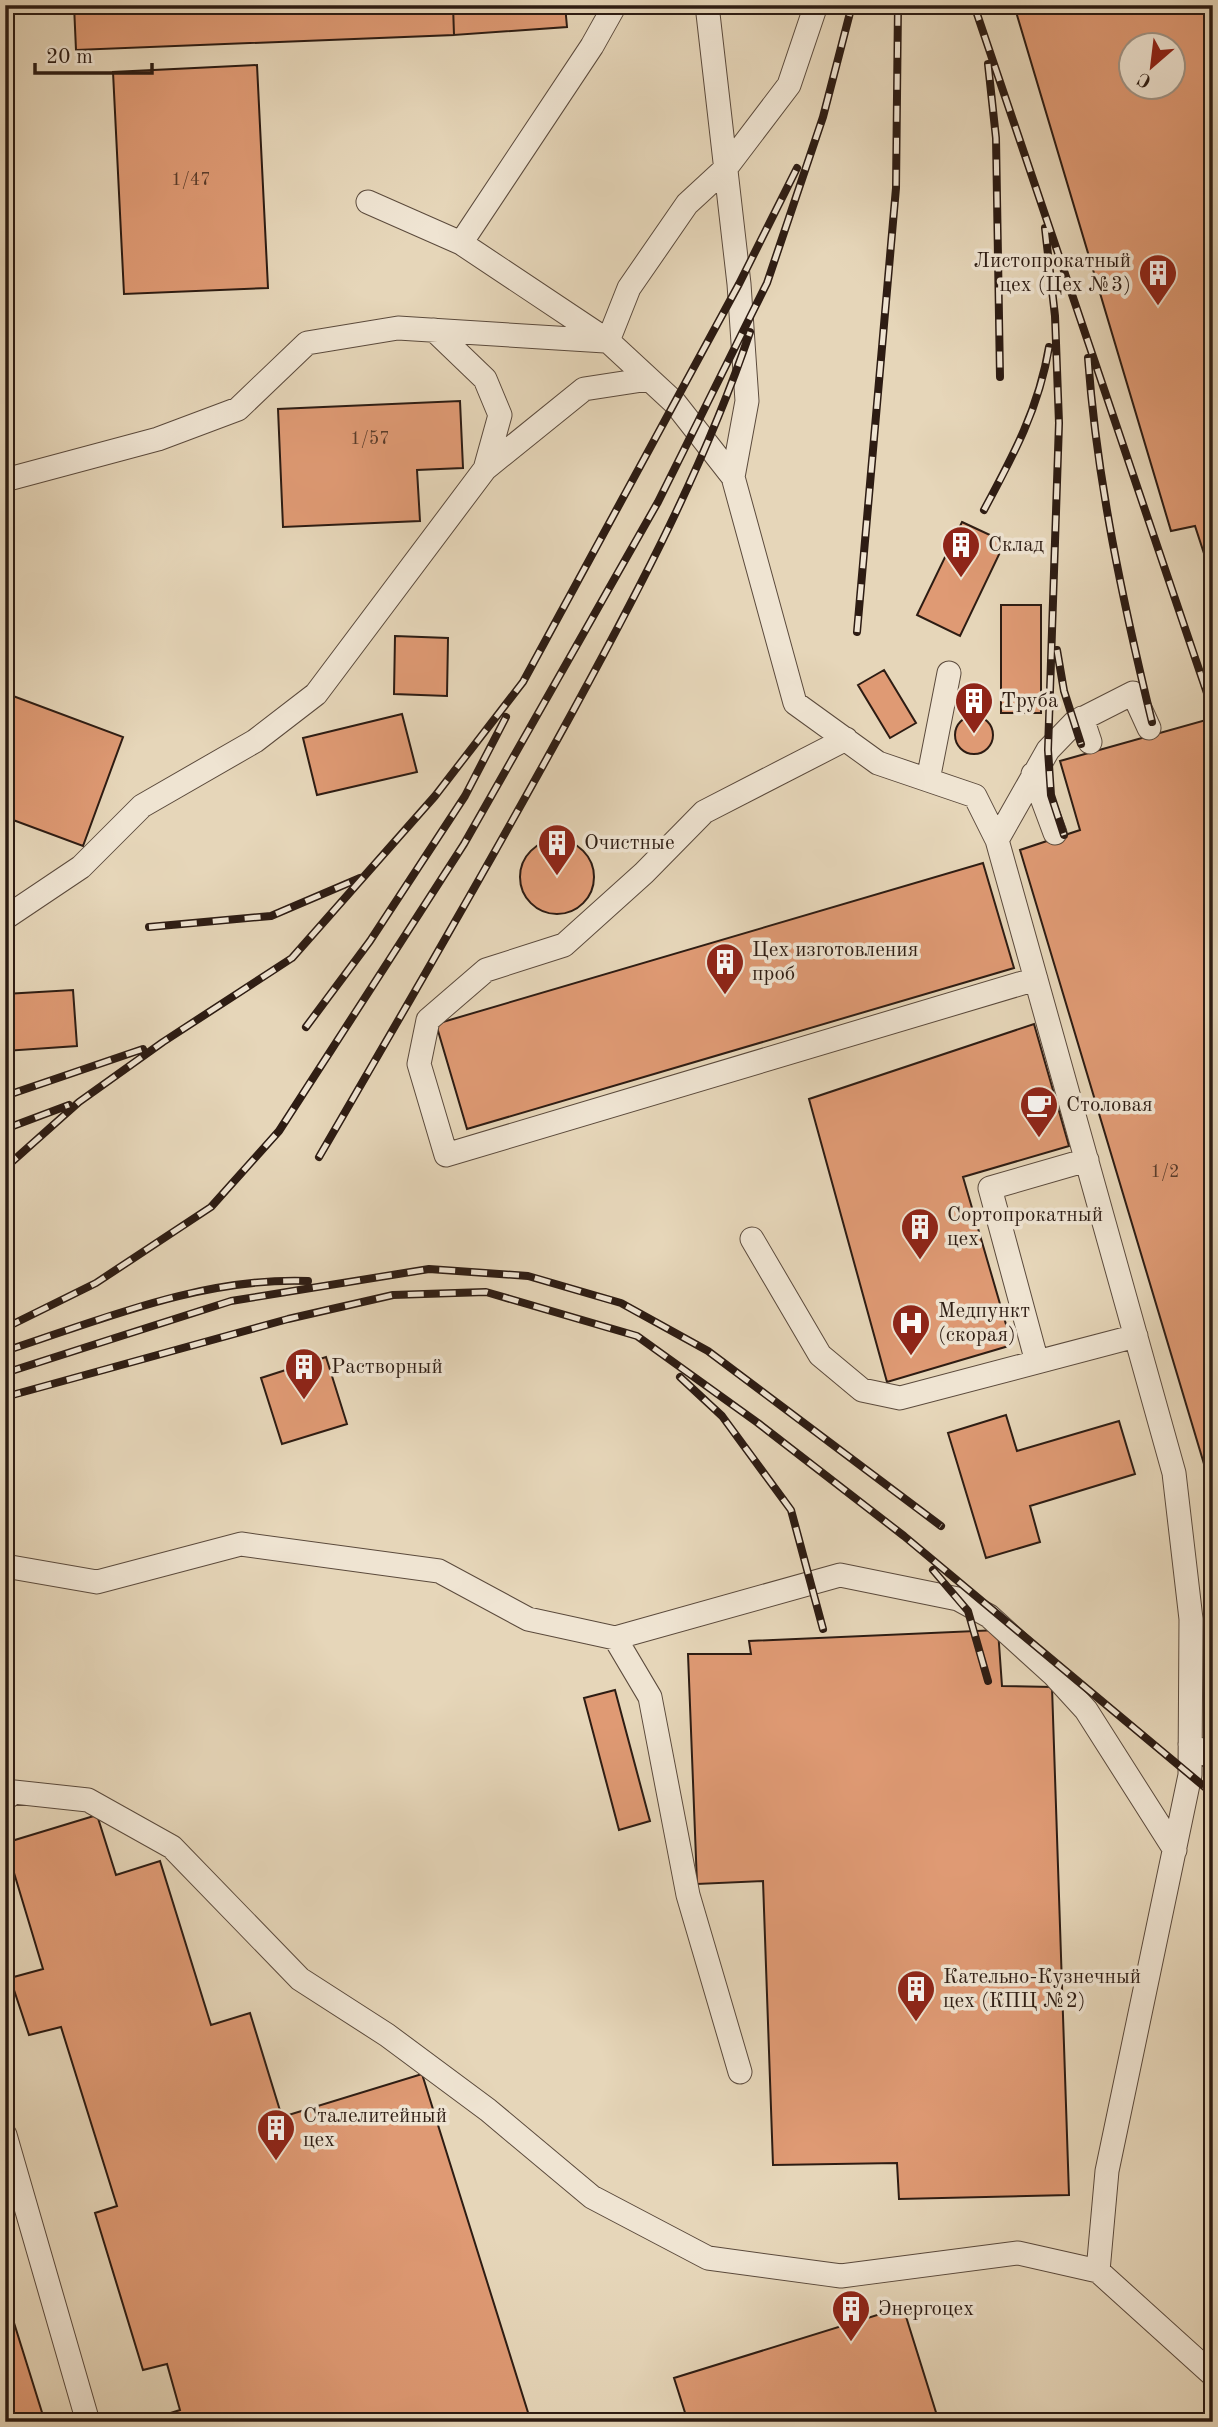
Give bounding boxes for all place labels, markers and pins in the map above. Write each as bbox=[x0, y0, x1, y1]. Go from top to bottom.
place label: Листопрокатный цех (Цех №3) bbox=[974, 251, 1131, 296]
building icon: Листопрокатный цех (Цех №3) bbox=[1137, 252, 1179, 307]
building icon: Склад bbox=[940, 524, 982, 579]
place label: Склад bbox=[988, 535, 1045, 556]
building icon: Труба bbox=[953, 680, 995, 735]
place label: Труба bbox=[1001, 691, 1058, 712]
building icon: Очистные bbox=[536, 822, 578, 877]
place label: Очистные bbox=[584, 833, 675, 854]
place label: Цех изготовления проб bbox=[752, 940, 919, 985]
building icon: Цех изготовления проб bbox=[704, 941, 746, 996]
cafe icon: Столовая bbox=[1018, 1084, 1060, 1139]
place label: Столовая bbox=[1066, 1095, 1153, 1116]
place label: Сортопрокатный цех bbox=[947, 1205, 1103, 1250]
building icon: Сортопрокатный цех bbox=[899, 1206, 941, 1261]
place label: Медпункт (скорая) bbox=[938, 1301, 1030, 1346]
hospital icon: Медпункт (скорая) bbox=[890, 1302, 932, 1357]
building icon: Растворный bbox=[283, 1346, 325, 1401]
place label: Растворный bbox=[331, 1357, 443, 1378]
place label: Кательно-Кузнечный цех (КПЦ №2) bbox=[943, 1967, 1141, 2012]
building icon: Кательно-Кузнечный цех (КПЦ №2) bbox=[895, 1968, 937, 2023]
place label: Сталелитейный цех bbox=[303, 2106, 447, 2151]
building icon: Сталелитейный цех bbox=[255, 2107, 297, 2162]
building icon: Энергоцех bbox=[830, 2288, 872, 2343]
place label: Энергоцех bbox=[878, 2299, 974, 2320]

